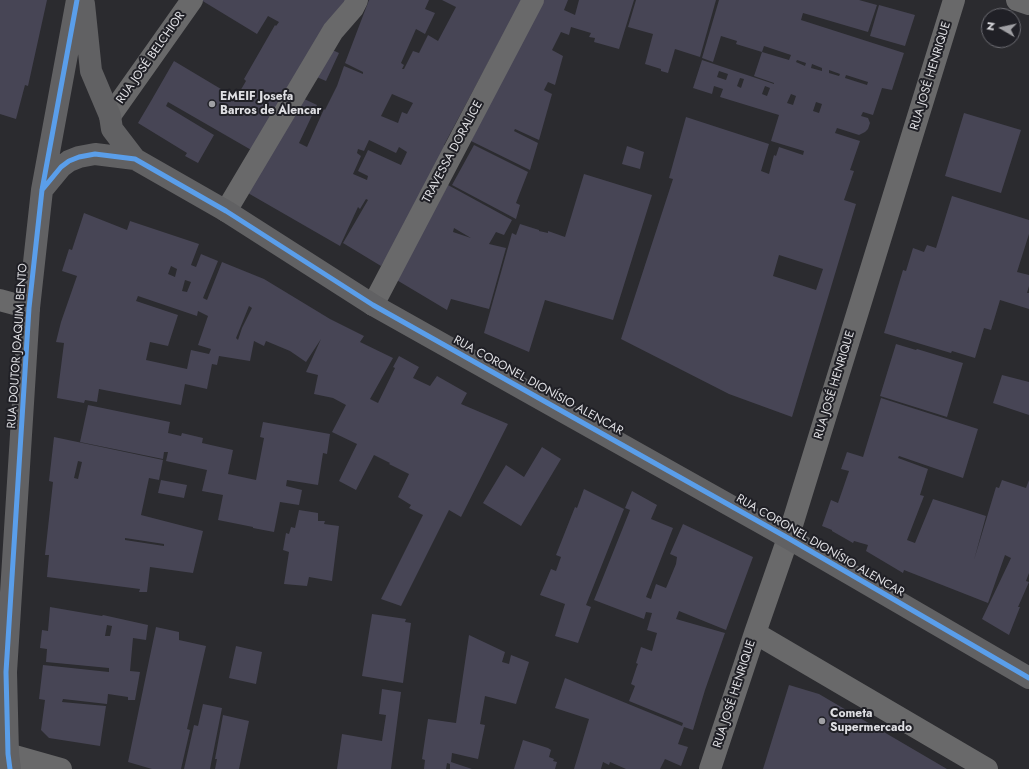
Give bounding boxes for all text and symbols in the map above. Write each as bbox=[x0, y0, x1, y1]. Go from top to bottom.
north arrow bbox=[981, 8, 1021, 48]
street label: RUA JOSÉ BELCHIOR bbox=[114, 9, 188, 107]
street label: RUA JOSÉ HENRIQUE bbox=[908, 20, 954, 132]
text: N bbox=[982, 21, 999, 32]
place label: EMEIF Josefa Barros de Alencar bbox=[220, 90, 321, 118]
street label: TRAVESSA DORALICE bbox=[420, 98, 486, 206]
marker: EMEIF Josefa Barros de Alencar bbox=[207, 99, 217, 109]
street label: RUA DOUTOR JOAQUIM BENTO bbox=[5, 263, 31, 429]
street label: RUA JOSÉ HENRIQUE bbox=[812, 329, 858, 441]
street label: RUA CORONEL DIONÍSIO ALENCAR bbox=[451, 333, 625, 439]
street label: RUA CORONEL DIONÍSIO ALENCAR bbox=[733, 492, 907, 600]
street label: RUA JOSÉ HENRIQUE bbox=[711, 638, 759, 750]
place label: Cometa Supermercado bbox=[830, 707, 912, 735]
marker: Cometa Supermercado bbox=[817, 716, 827, 726]

